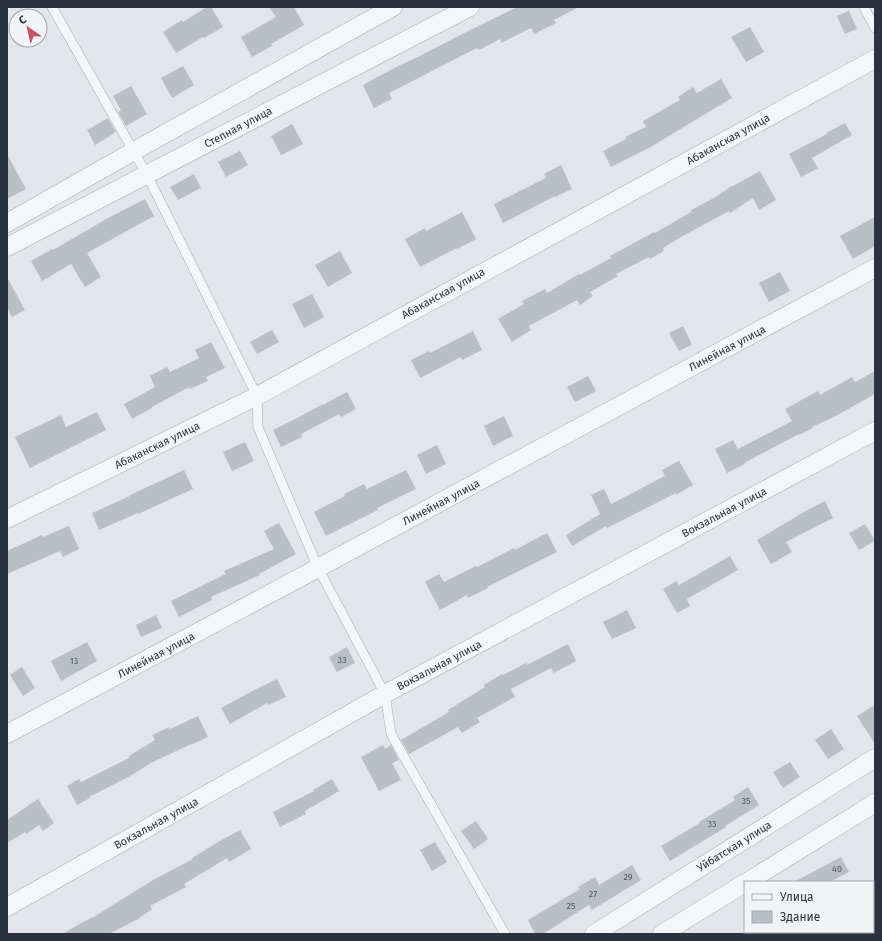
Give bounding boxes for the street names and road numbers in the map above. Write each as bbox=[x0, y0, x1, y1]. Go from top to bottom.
street label: Степная улица bbox=[202, 104, 274, 151]
street label: Абаканская улица bbox=[684, 111, 772, 168]
street label: Абаканская улица bbox=[399, 265, 487, 322]
street label: Линейная улица bbox=[687, 323, 768, 374]
street label: Абаканская улица bbox=[113, 419, 202, 472]
street label: Линейная улица bbox=[401, 477, 482, 528]
street label: Вокзальная улица bbox=[680, 485, 769, 540]
street label: Линейная улица bbox=[116, 630, 197, 681]
street label: Вокзальная улица bbox=[395, 638, 484, 693]
street label: Вокзальная улица bbox=[112, 795, 201, 852]
street label: Уйбатская улица bbox=[695, 818, 774, 875]

